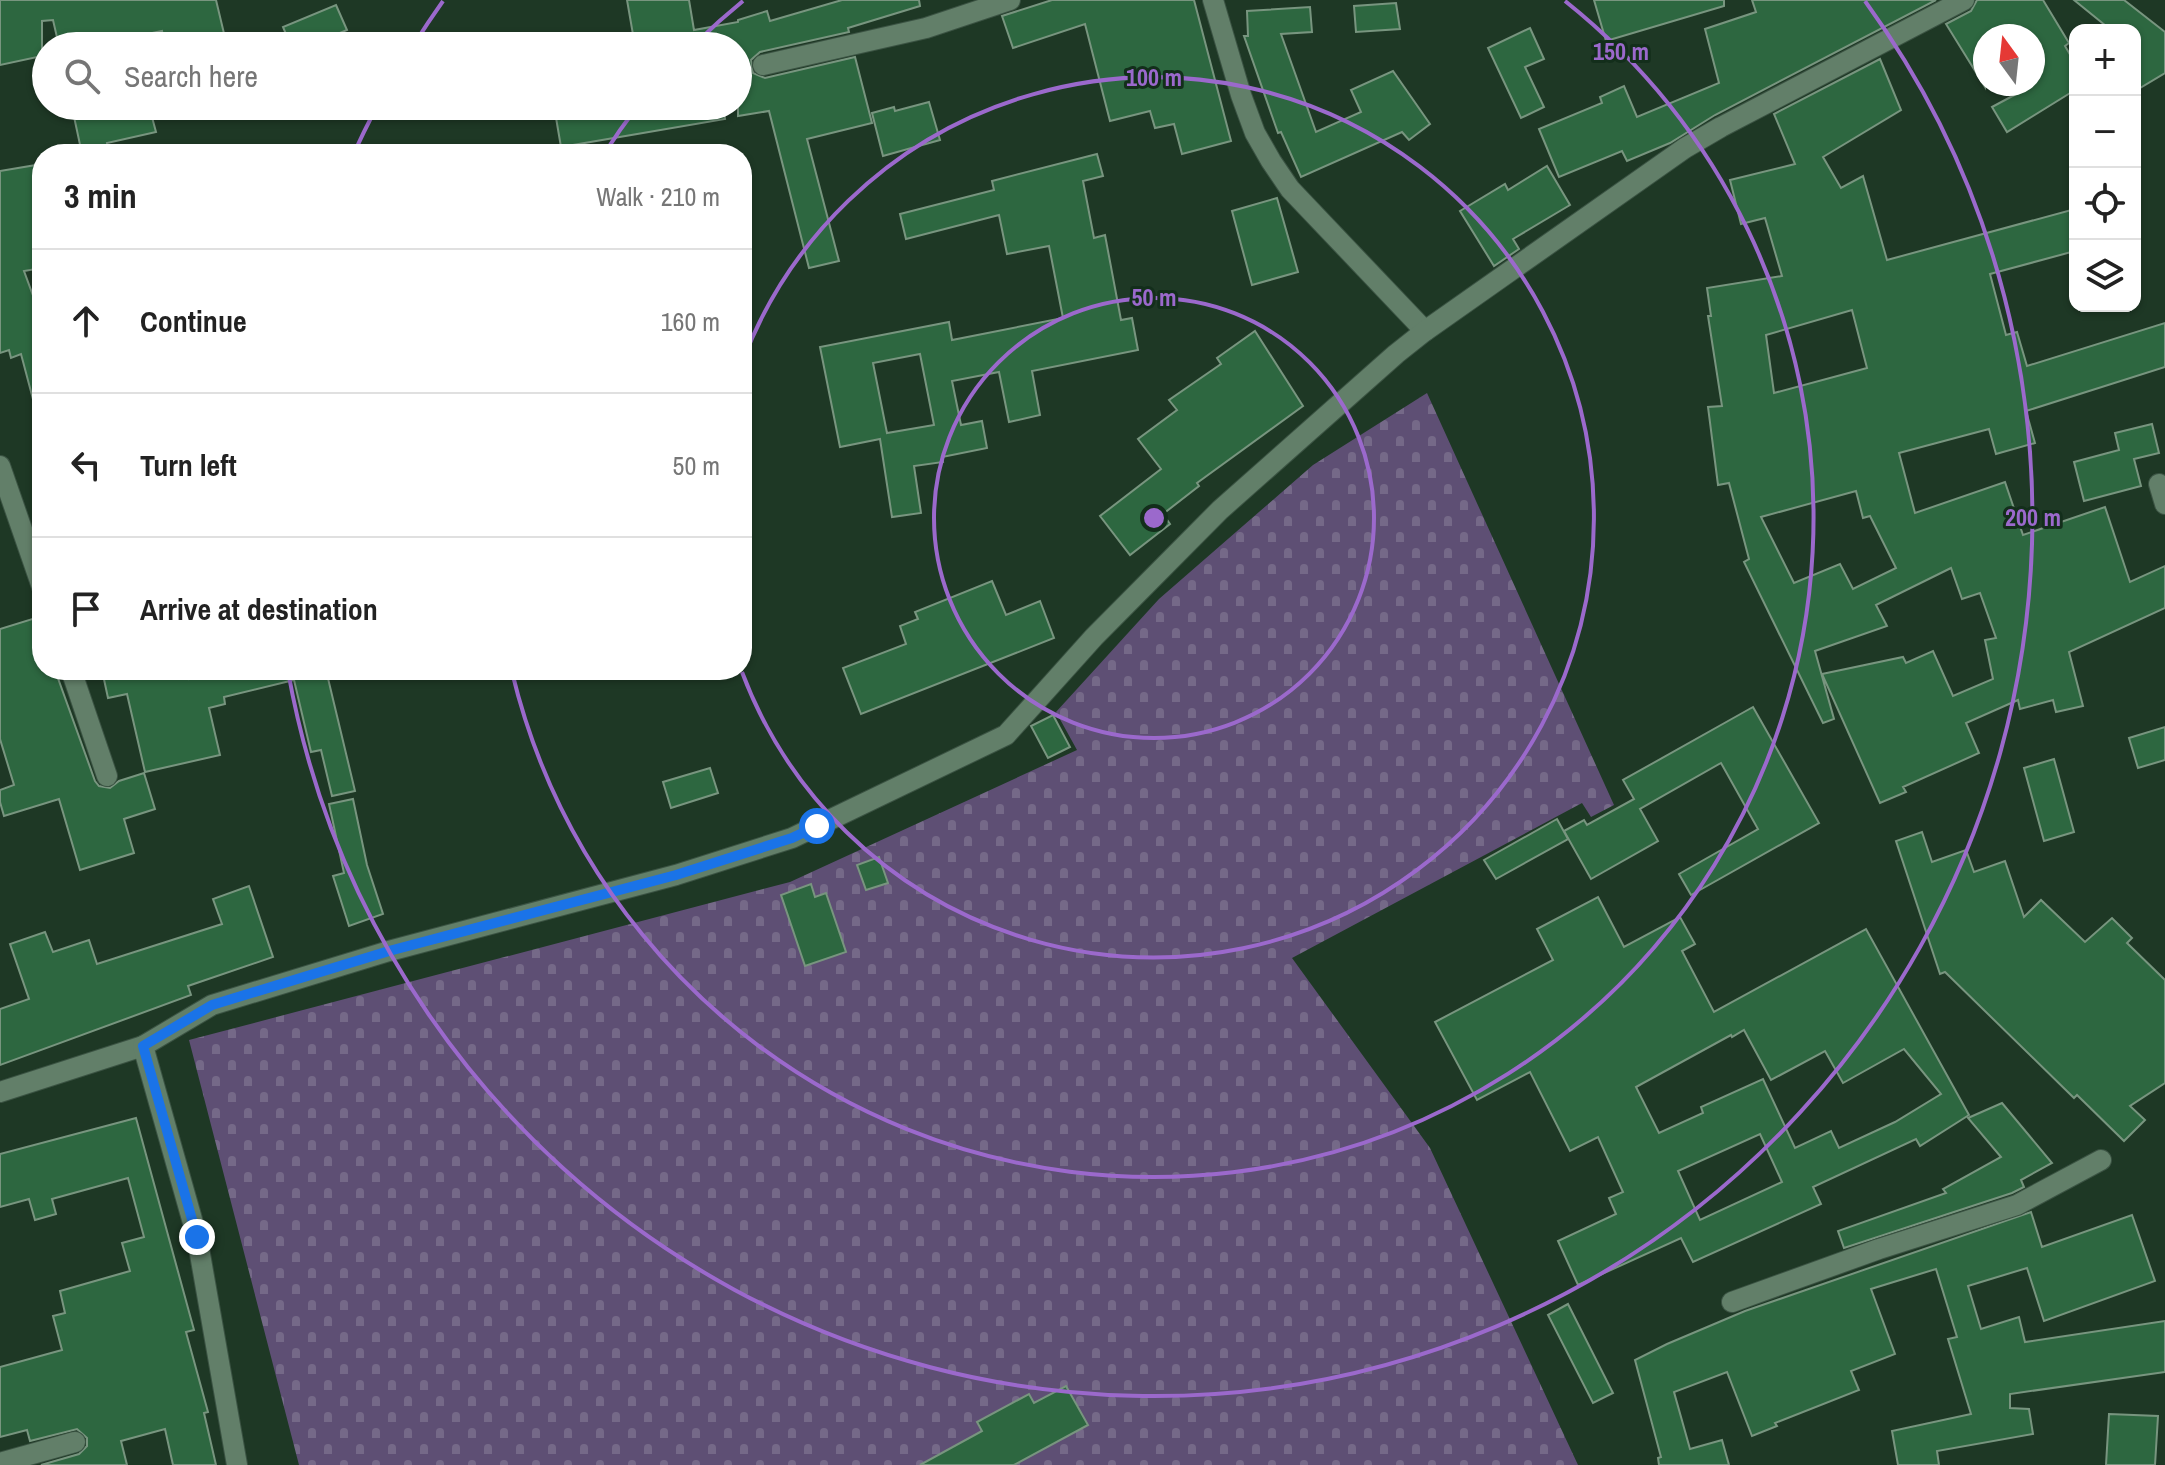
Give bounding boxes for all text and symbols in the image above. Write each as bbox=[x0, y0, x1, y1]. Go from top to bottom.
north arrow bbox=[1973, 24, 2045, 96]
map controls bbox=[2069, 24, 2141, 312]
button: + bbox=[2069, 24, 2141, 96]
search box bbox=[32, 32, 752, 120]
text: 150 m bbox=[1593, 35, 1649, 67]
icon: search bbox=[60, 54, 104, 98]
text: Search here bbox=[124, 56, 258, 96]
text: 100 m bbox=[1126, 61, 1182, 93]
button: − bbox=[2069, 96, 2141, 168]
button: locate bbox=[2069, 168, 2141, 240]
text: 3 min bbox=[64, 173, 137, 219]
text: Walk · 210 m bbox=[596, 179, 720, 214]
button: layers bbox=[2069, 240, 2141, 312]
text: 50 m bbox=[1132, 281, 1176, 313]
icon: ahead bbox=[64, 299, 108, 343]
text: Continue bbox=[140, 301, 247, 341]
text: 160 m bbox=[661, 304, 720, 339]
icon: left bbox=[64, 443, 108, 487]
text: Turn left bbox=[140, 445, 237, 485]
text: 50 m bbox=[673, 448, 720, 483]
text: 200 m bbox=[2005, 501, 2061, 533]
centre of rings bbox=[1140, 504, 1168, 532]
icon: arrive bbox=[64, 587, 108, 631]
text: Arrive at destination bbox=[140, 589, 378, 629]
route start bbox=[799, 808, 835, 844]
route end bbox=[179, 1219, 215, 1255]

